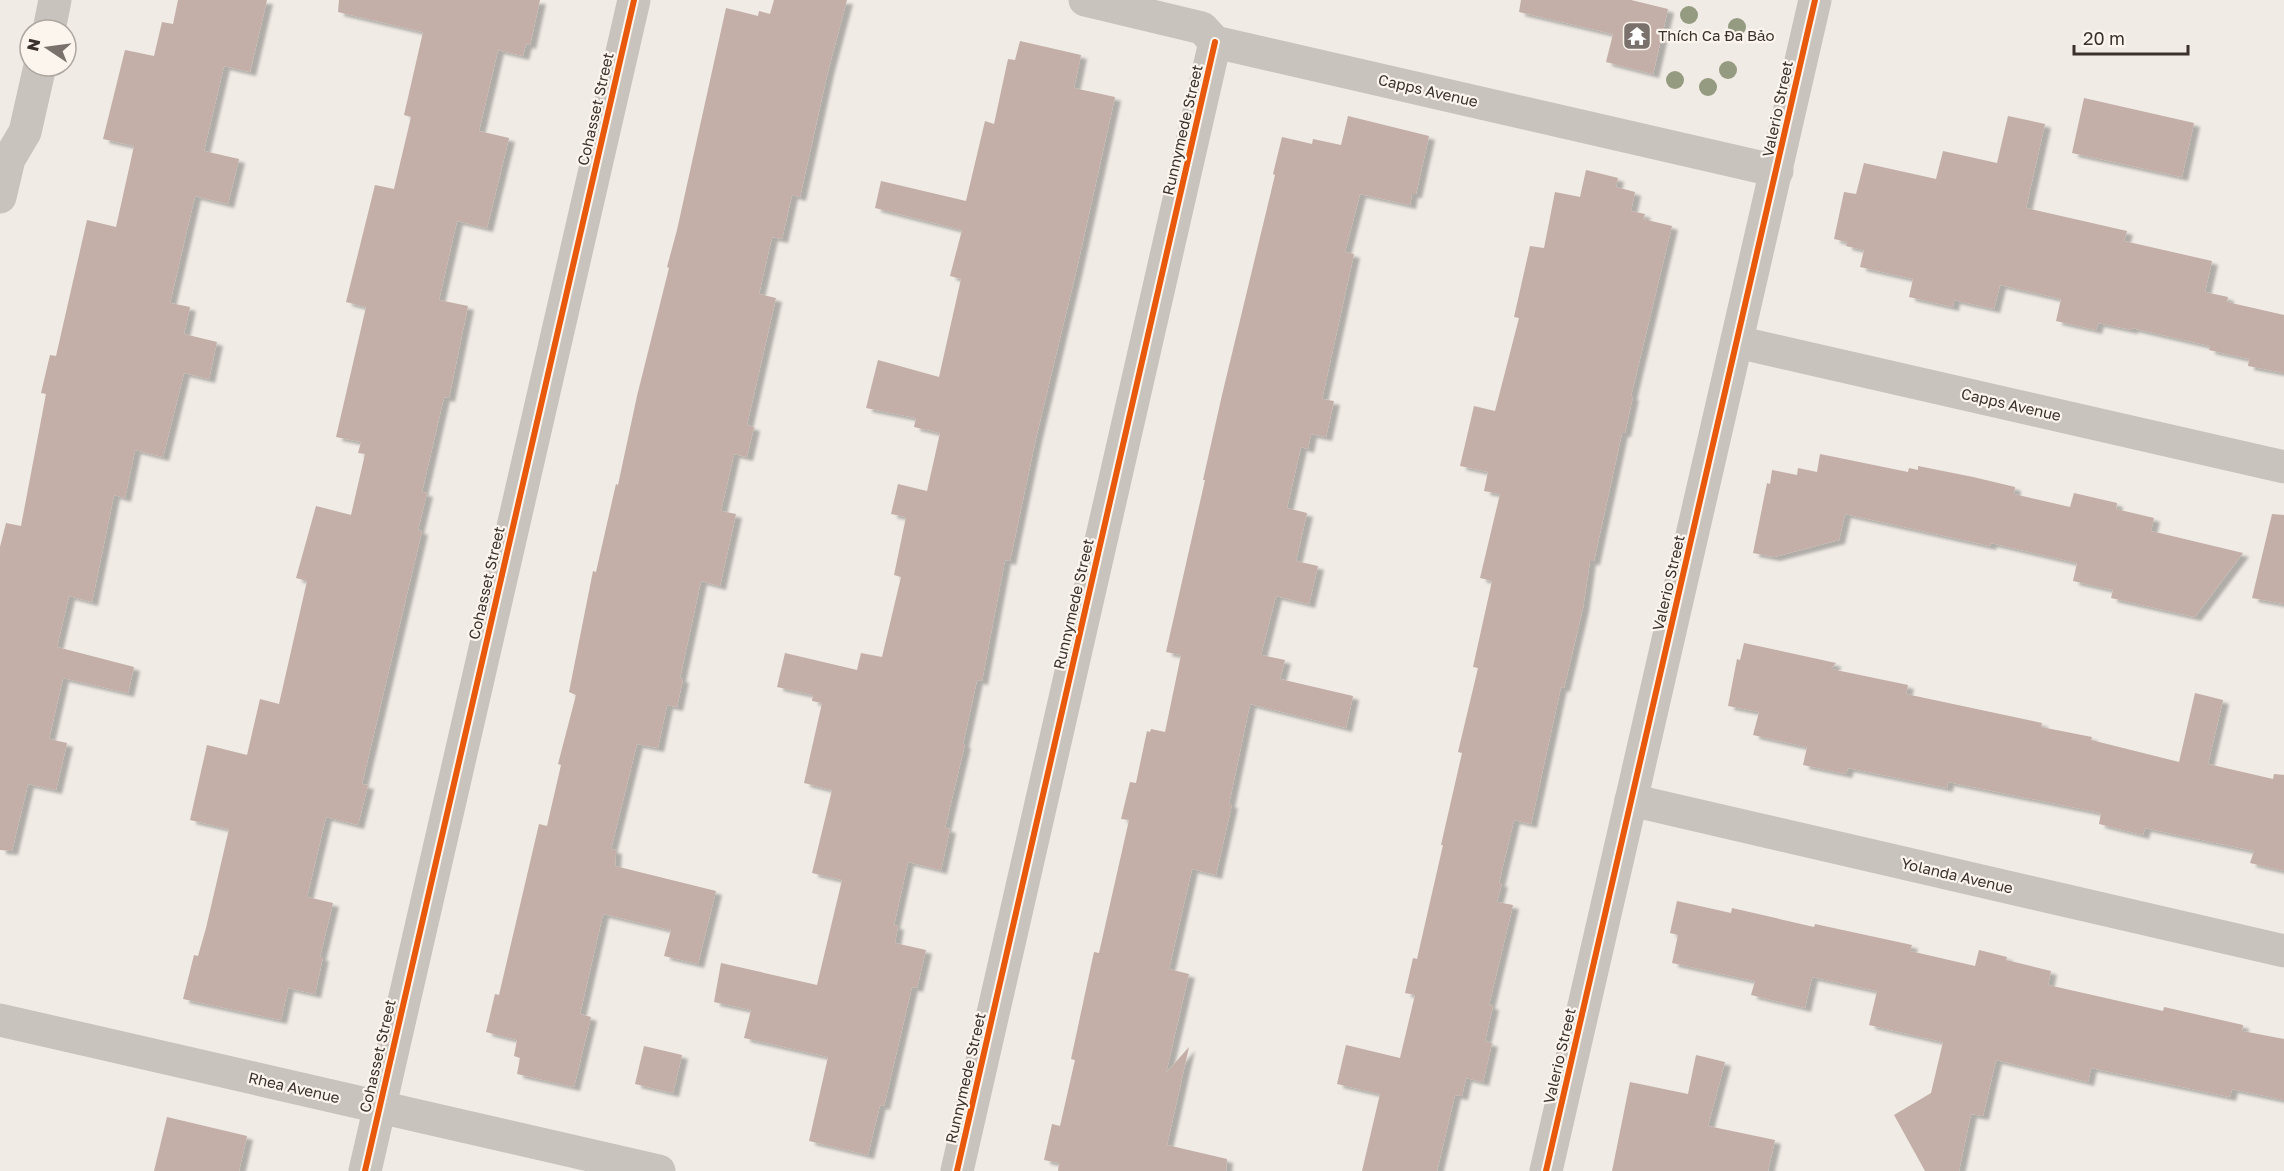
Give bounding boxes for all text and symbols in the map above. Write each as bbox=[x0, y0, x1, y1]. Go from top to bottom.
north arrow bbox=[18, 18, 78, 78]
scale bar bbox=[2074, 18, 2188, 56]
temple icon: Thích Ca Đa Bảo bbox=[1621, 20, 1653, 52]
place label: Thích Ca Đa Bảo bbox=[1658, 26, 1774, 44]
text: 20 m bbox=[2083, 27, 2125, 49]
text: N bbox=[22, 36, 44, 53]
street label: Cohasset Street bbox=[573, 50, 617, 167]
street label: Valerio Street bbox=[1758, 59, 1796, 159]
street label: Runnymede Street bbox=[1158, 63, 1206, 197]
street label: Capps Avenue bbox=[1377, 70, 1480, 110]
street label: Capps Avenue bbox=[1960, 384, 2063, 424]
street label: Cohasset Street bbox=[464, 524, 508, 641]
street label: Valerio Street bbox=[1648, 533, 1688, 633]
street label: Runnymede Street bbox=[1049, 537, 1097, 671]
street label: Yolanda Avenue bbox=[1900, 853, 2015, 897]
street label: Cohasset Street bbox=[355, 997, 399, 1114]
street label: Valerio Street bbox=[1539, 1006, 1579, 1106]
street label: Runnymede Street bbox=[941, 1011, 989, 1145]
street label: Rhea Avenue bbox=[247, 1068, 342, 1106]

